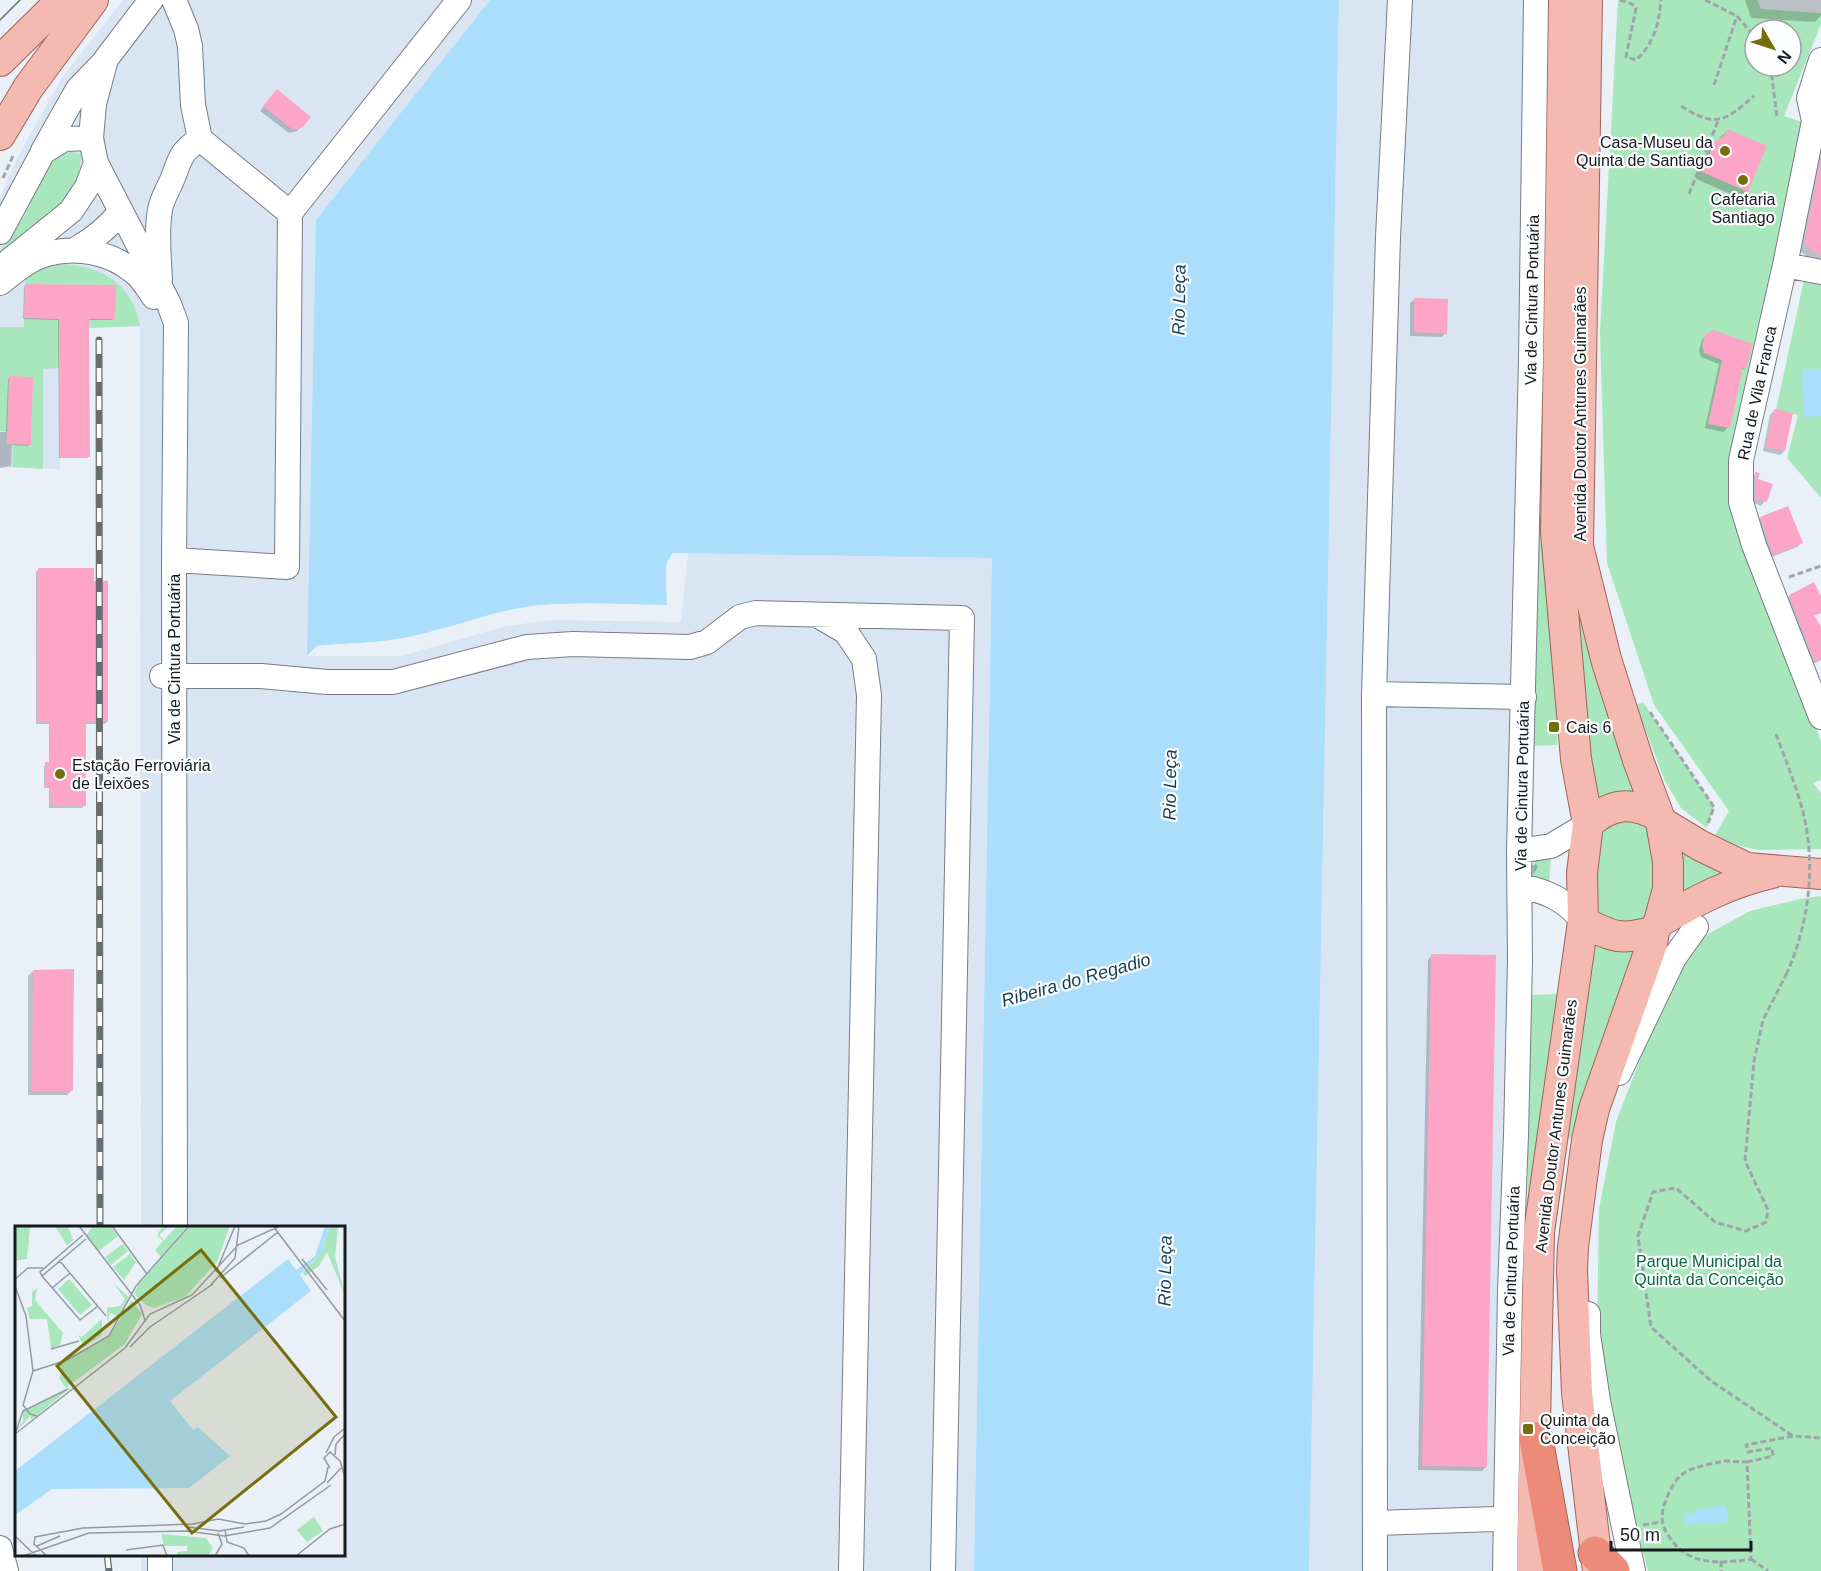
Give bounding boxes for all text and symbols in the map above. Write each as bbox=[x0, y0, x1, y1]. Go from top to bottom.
north arrow bbox=[1743, 18, 1803, 78]
text: N bbox=[1774, 47, 1795, 67]
place label: Casa-Museu da Quinta de Santiago bbox=[1576, 134, 1713, 169]
marker: Casa-Museu da Quinta de Santiago bbox=[1718, 144, 1732, 158]
marker: Cafetaria Santiago bbox=[1736, 173, 1750, 187]
place label: Cafetaria Santiago bbox=[1711, 191, 1776, 226]
street label: Via de Cintura Portuária bbox=[1522, 215, 1542, 385]
water label: Rio Leça bbox=[1168, 264, 1190, 336]
street label: Avenida Doutor Antunes Guimarães bbox=[1572, 287, 1589, 541]
street label: Rua de Vila Franca bbox=[1734, 324, 1780, 462]
street label: Via de Cintura Portuária bbox=[166, 574, 183, 744]
street label: Via de Cintura Portuária bbox=[1512, 701, 1532, 871]
place label: Cais 6 bbox=[1566, 719, 1611, 736]
marker: Cais 6 bbox=[1547, 720, 1561, 734]
water label: Rio Leça bbox=[1159, 749, 1181, 821]
place label: Estação Ferroviária de Leixões bbox=[72, 757, 211, 792]
marker: Estação Ferroviária de Leixões bbox=[53, 767, 67, 781]
water label: Ribeira do Regadio bbox=[999, 949, 1153, 1011]
street label: Avenida Doutor Antunes Guimarães bbox=[1532, 998, 1580, 1254]
street label: Via de Cintura Portuária bbox=[1500, 1185, 1522, 1356]
inset map bbox=[15, 1226, 345, 1556]
water label: Rio Leça bbox=[1154, 1235, 1176, 1307]
park label: Parque Municipal da Quinta da Conceição bbox=[1634, 1253, 1784, 1288]
place label: Quinta da Conceição bbox=[1540, 1412, 1616, 1447]
marker: Quinta da Conceição bbox=[1521, 1422, 1535, 1436]
scale bar bbox=[1611, 1514, 1750, 1552]
text: 50 m bbox=[1620, 1525, 1660, 1545]

